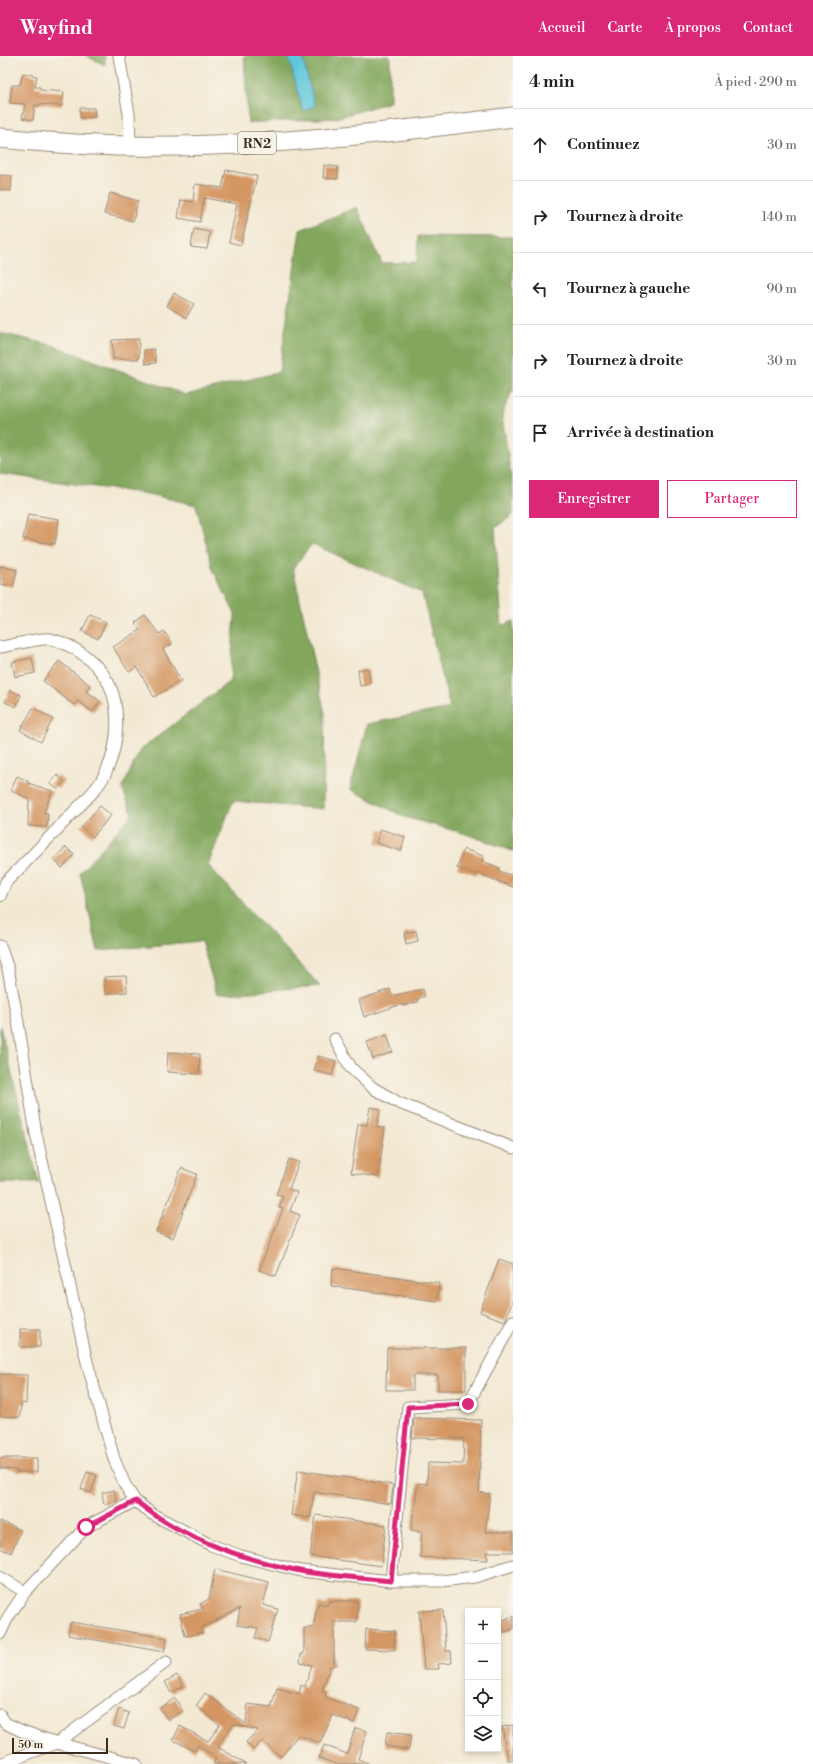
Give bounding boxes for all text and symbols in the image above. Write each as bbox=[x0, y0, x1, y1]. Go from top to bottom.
text: Wayfind bbox=[20, 16, 93, 40]
text: Accueil bbox=[538, 19, 585, 37]
text: Carte bbox=[607, 19, 642, 37]
text: À propos bbox=[664, 19, 721, 37]
text: Contact bbox=[743, 19, 793, 37]
text: 4 min bbox=[529, 71, 574, 93]
text: À pied · 290 m bbox=[714, 74, 797, 90]
road number: RN2 bbox=[238, 132, 276, 154]
icon: ahead bbox=[529, 134, 551, 156]
text: Continuez bbox=[567, 135, 639, 154]
text: 30 m bbox=[767, 137, 797, 153]
icon: right bbox=[529, 206, 551, 228]
text: Tournez à droite bbox=[567, 207, 683, 226]
text: 140 m bbox=[761, 209, 797, 225]
icon: left bbox=[529, 278, 551, 300]
text: Tournez à gauche bbox=[567, 279, 690, 298]
text: 90 m bbox=[766, 281, 797, 297]
icon: right bbox=[529, 350, 551, 372]
text: Tournez à droite bbox=[567, 351, 683, 370]
text: 30 m bbox=[767, 353, 797, 369]
icon: arrive bbox=[529, 422, 551, 444]
text: Arrivée à destination bbox=[567, 423, 714, 442]
button: Enregistrer bbox=[529, 480, 659, 518]
button: Partager bbox=[667, 480, 797, 518]
route end bbox=[459, 1395, 477, 1413]
route start bbox=[77, 1518, 95, 1536]
map controls bbox=[465, 1608, 501, 1752]
button: + bbox=[465, 1608, 501, 1644]
button: − bbox=[465, 1644, 501, 1680]
button: locate bbox=[465, 1680, 501, 1716]
button: layers bbox=[465, 1716, 501, 1752]
scale bar bbox=[12, 1736, 108, 1755]
text: 50 m bbox=[18, 1738, 43, 1752]

